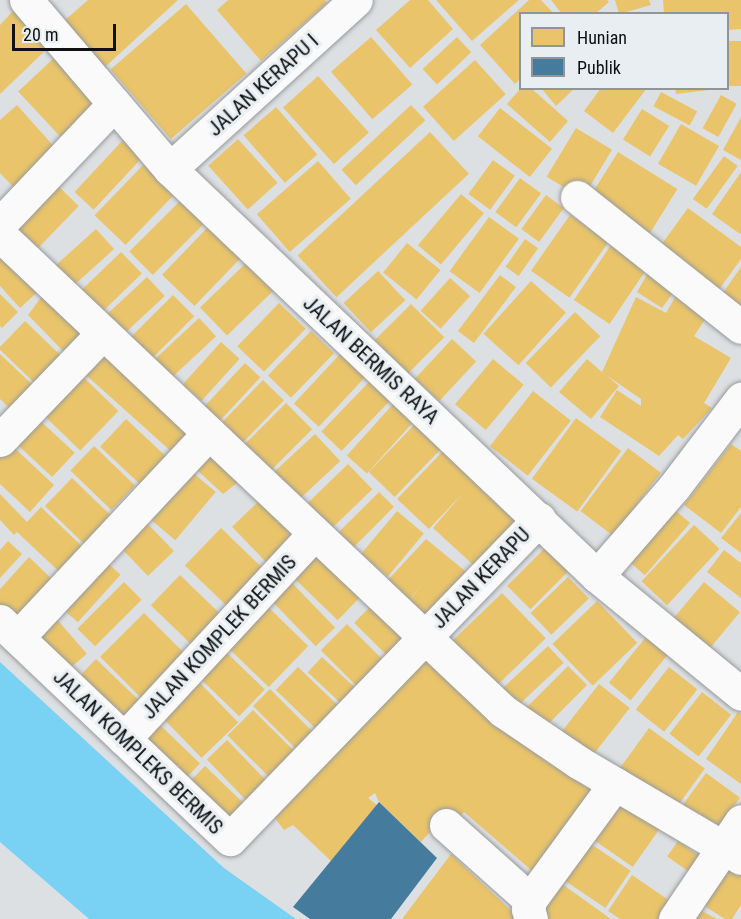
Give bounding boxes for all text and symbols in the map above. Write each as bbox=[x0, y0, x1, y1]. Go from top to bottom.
scale bar bbox=[15, 12, 118, 50]
legend bbox=[519, 12, 729, 90]
text: 20 m bbox=[23, 24, 58, 45]
text: Hunian bbox=[577, 27, 627, 48]
street label: JALAN KERAPU I bbox=[202, 29, 324, 141]
text: Publik bbox=[577, 57, 621, 78]
street label: JALAN BERMIS RAYA bbox=[298, 291, 444, 429]
street label: JALAN KERAPU bbox=[427, 522, 535, 634]
street label: JALAN KOMPLEK BERMIS bbox=[136, 550, 302, 724]
street label: JALAN KOMPLEKS BERMIS bbox=[48, 664, 228, 840]

